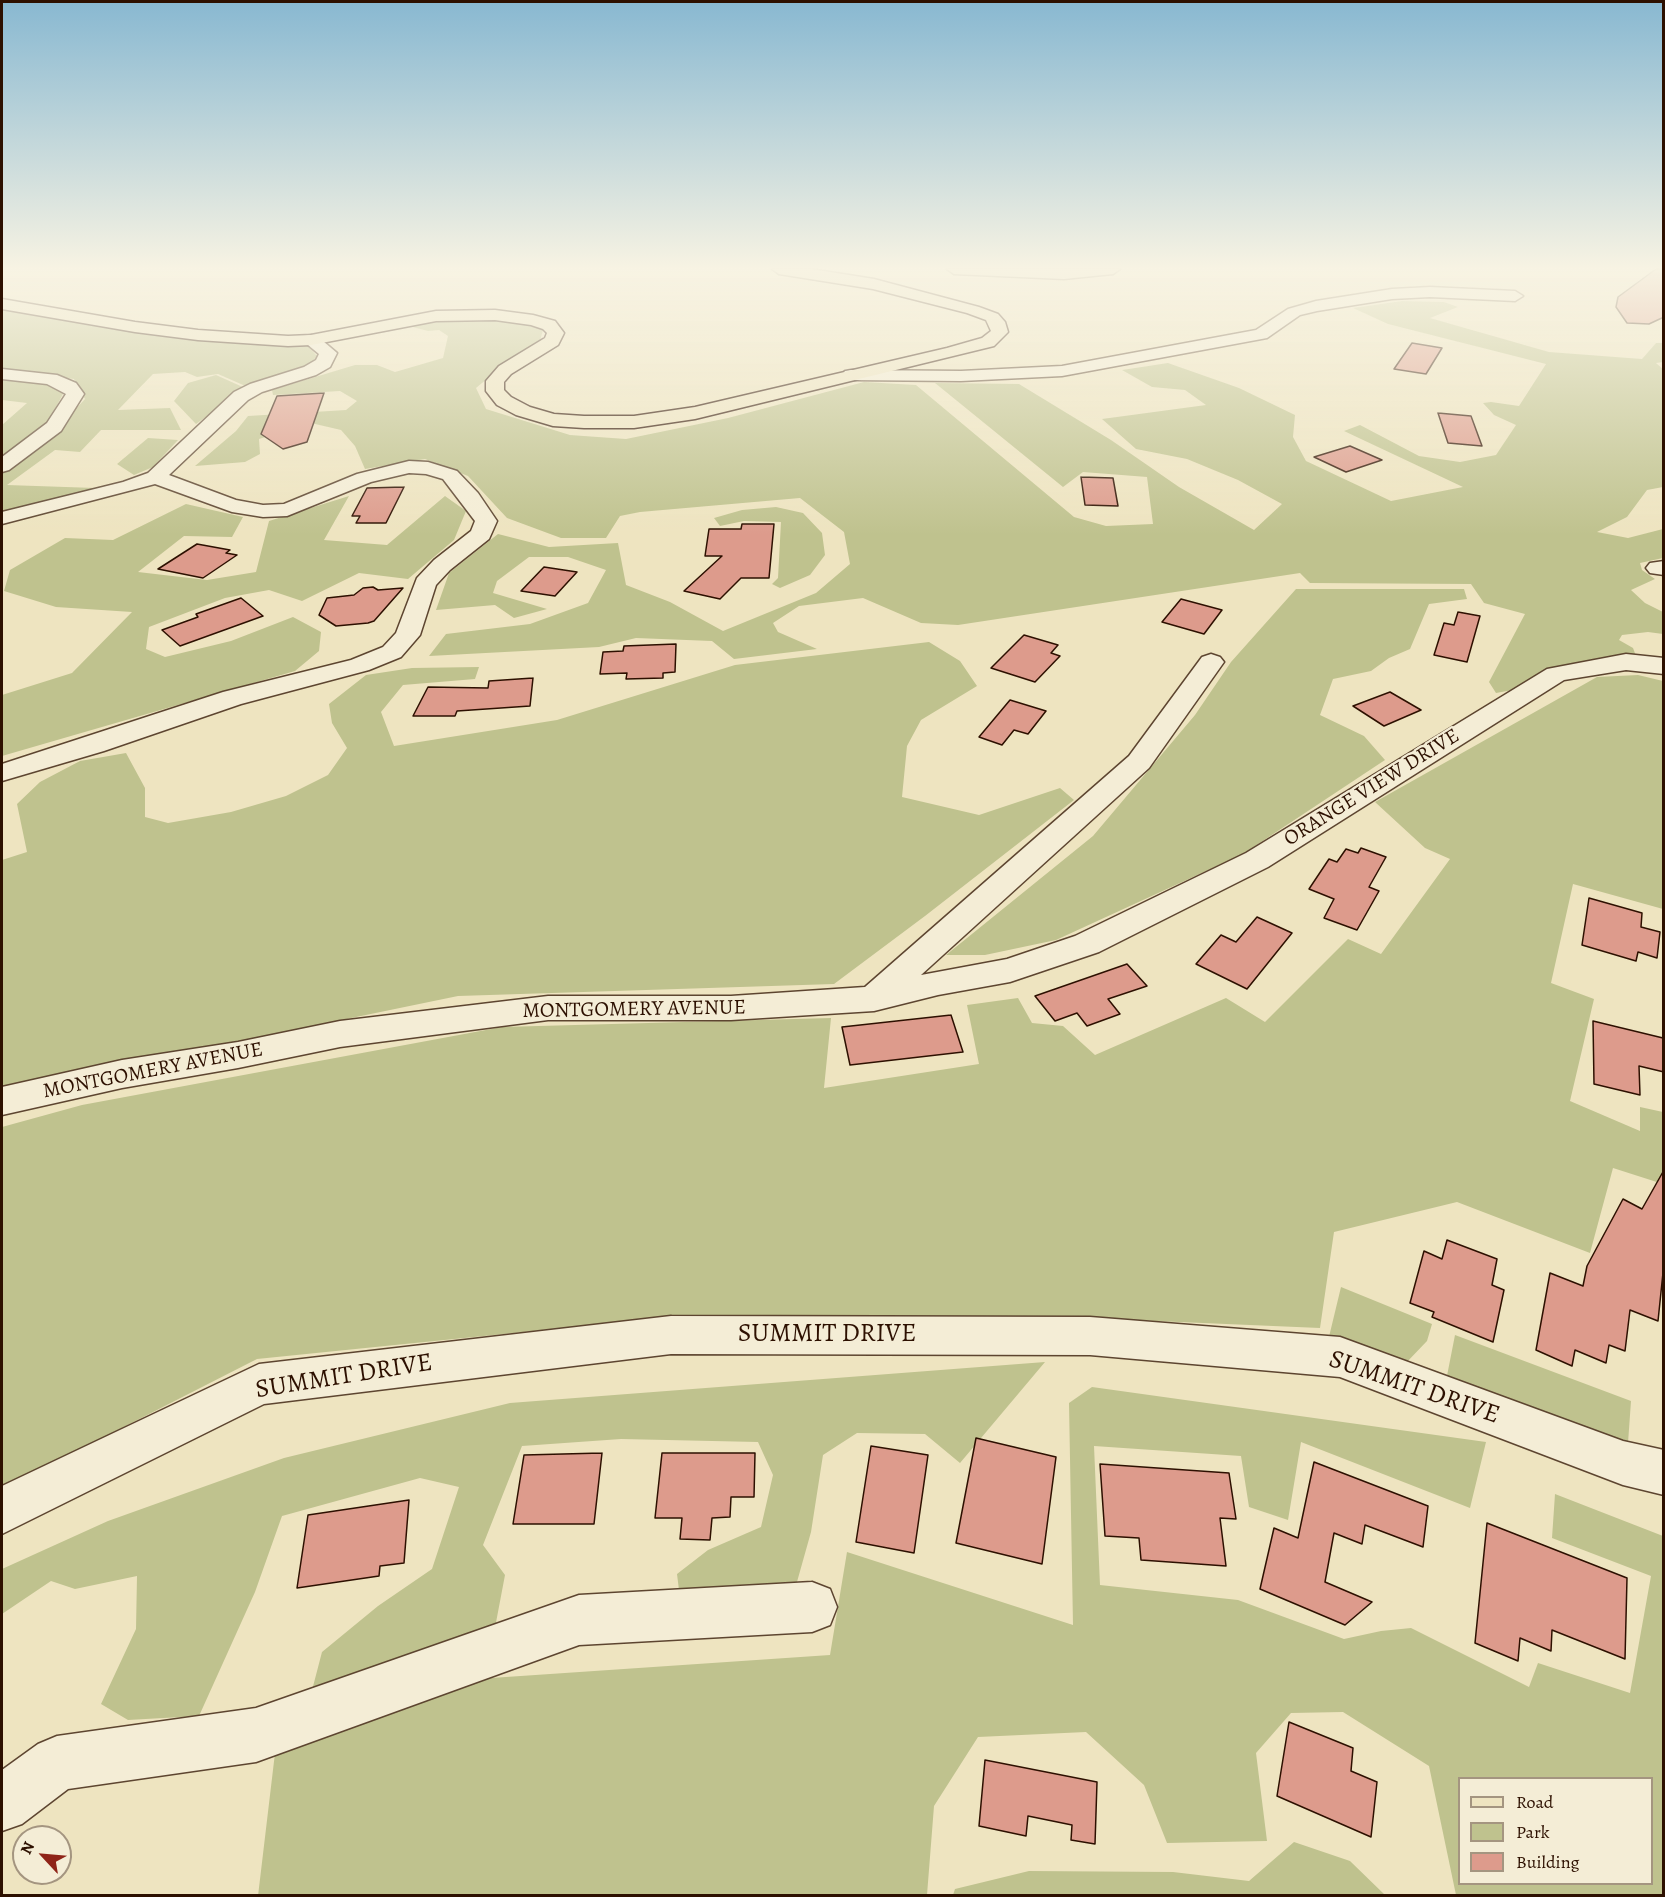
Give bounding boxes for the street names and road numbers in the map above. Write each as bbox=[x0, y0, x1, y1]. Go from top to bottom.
street label: ORANGE VIEW DRIVE bbox=[1280, 724, 1464, 852]
street label: MONTGOMERY AVENUE bbox=[522, 995, 746, 1025]
street label: MONTGOMERY AVENUE bbox=[41, 1037, 265, 1105]
street label: SUMMIT DRIVE bbox=[738, 1319, 916, 1351]
street label: SUMMIT DRIVE bbox=[1325, 1344, 1503, 1432]
street label: SUMMIT DRIVE bbox=[253, 1348, 435, 1406]

